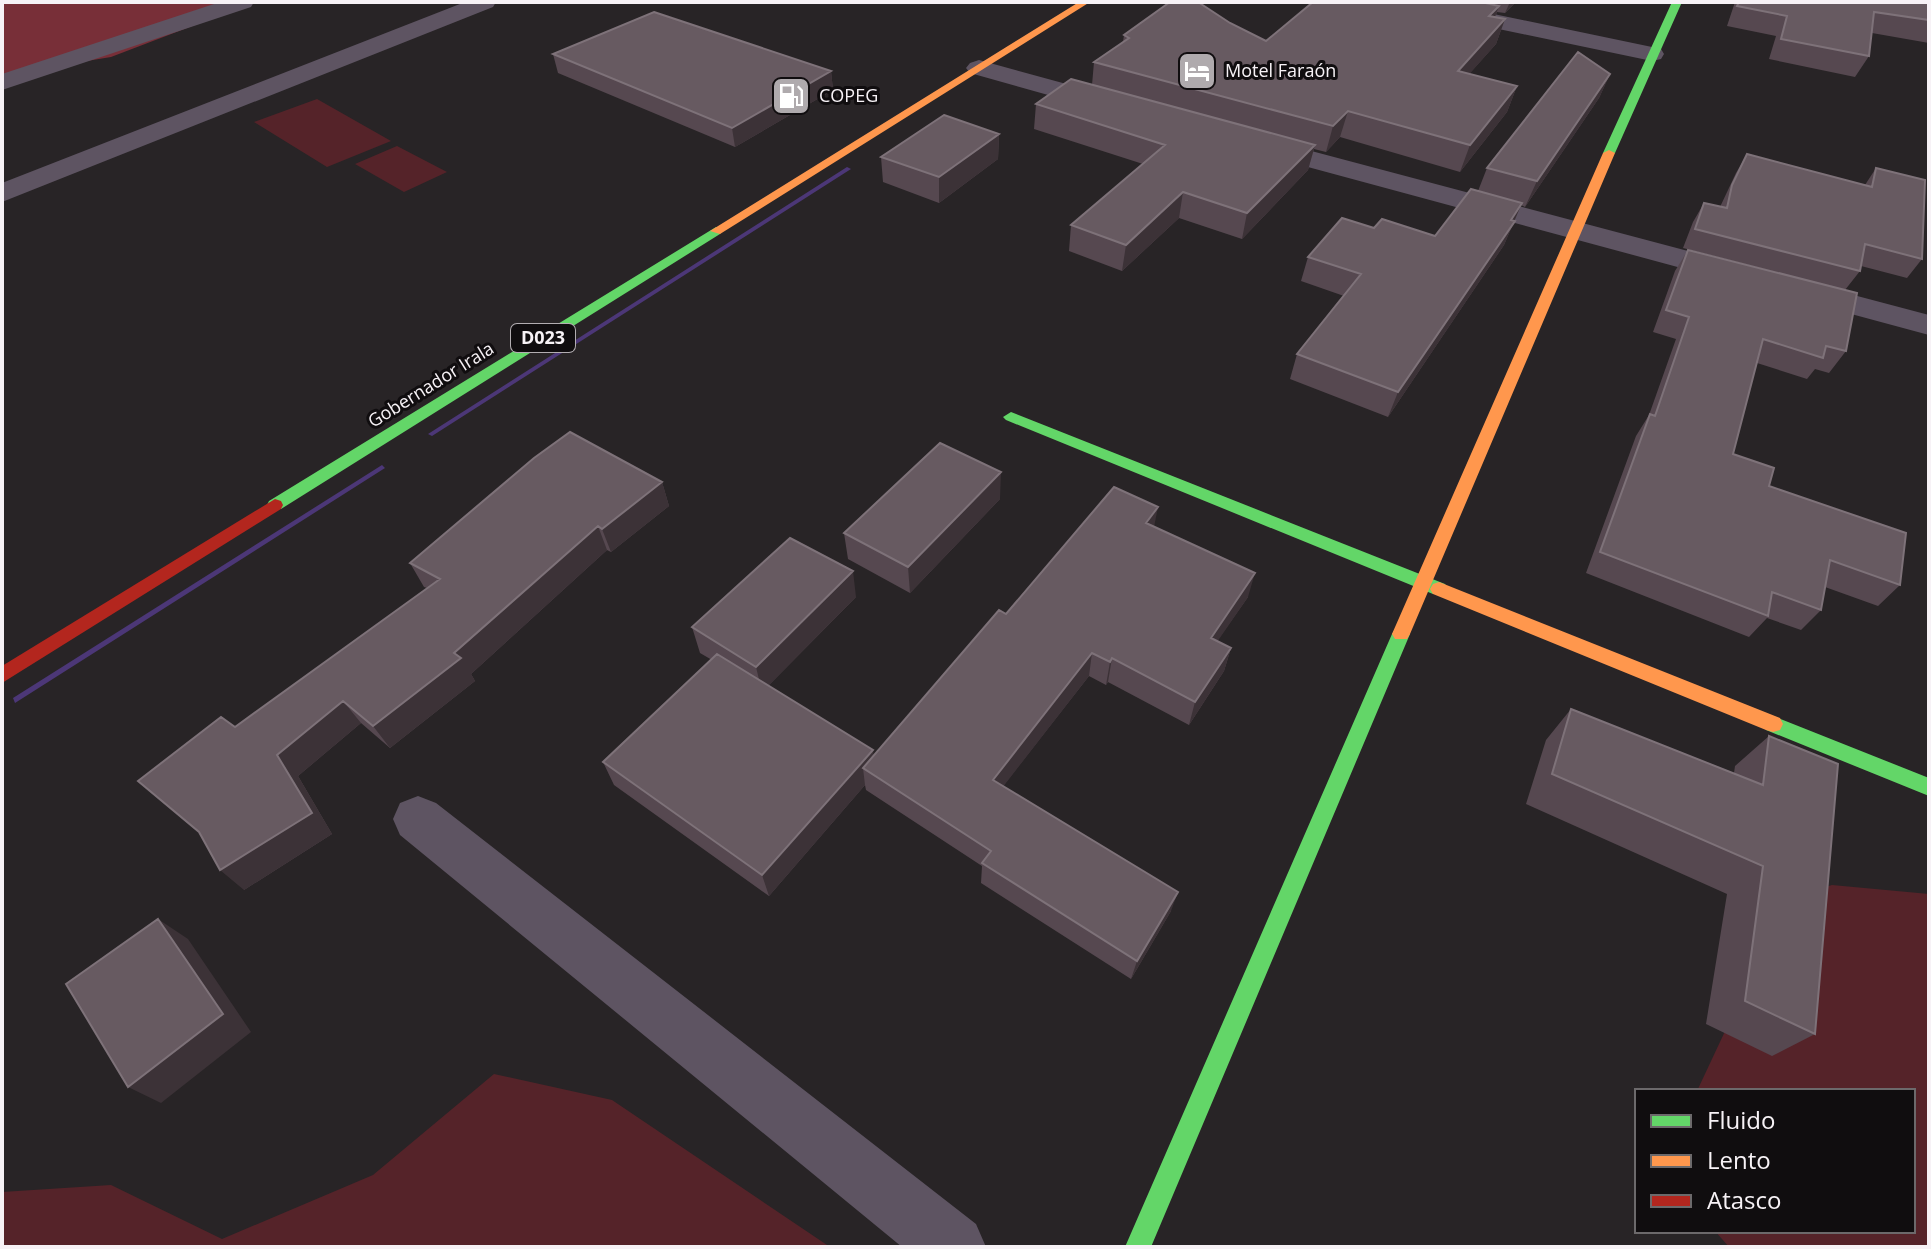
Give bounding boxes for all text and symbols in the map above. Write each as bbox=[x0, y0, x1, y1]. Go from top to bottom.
hotel icon: Motel Faraón bbox=[1176, 50, 1218, 92]
place label: Motel Faraón bbox=[1225, 58, 1336, 82]
fuel station icon: COPEG bbox=[770, 75, 812, 117]
place label: COPEG bbox=[819, 83, 878, 107]
road number: D023 bbox=[511, 324, 575, 352]
street label: Gobernador Irala bbox=[363, 336, 498, 433]
legend bbox=[1635, 1089, 1915, 1233]
text: Fluido bbox=[1707, 1103, 1775, 1136]
text: Lento bbox=[1707, 1143, 1771, 1176]
text: Atasco bbox=[1707, 1183, 1781, 1216]

